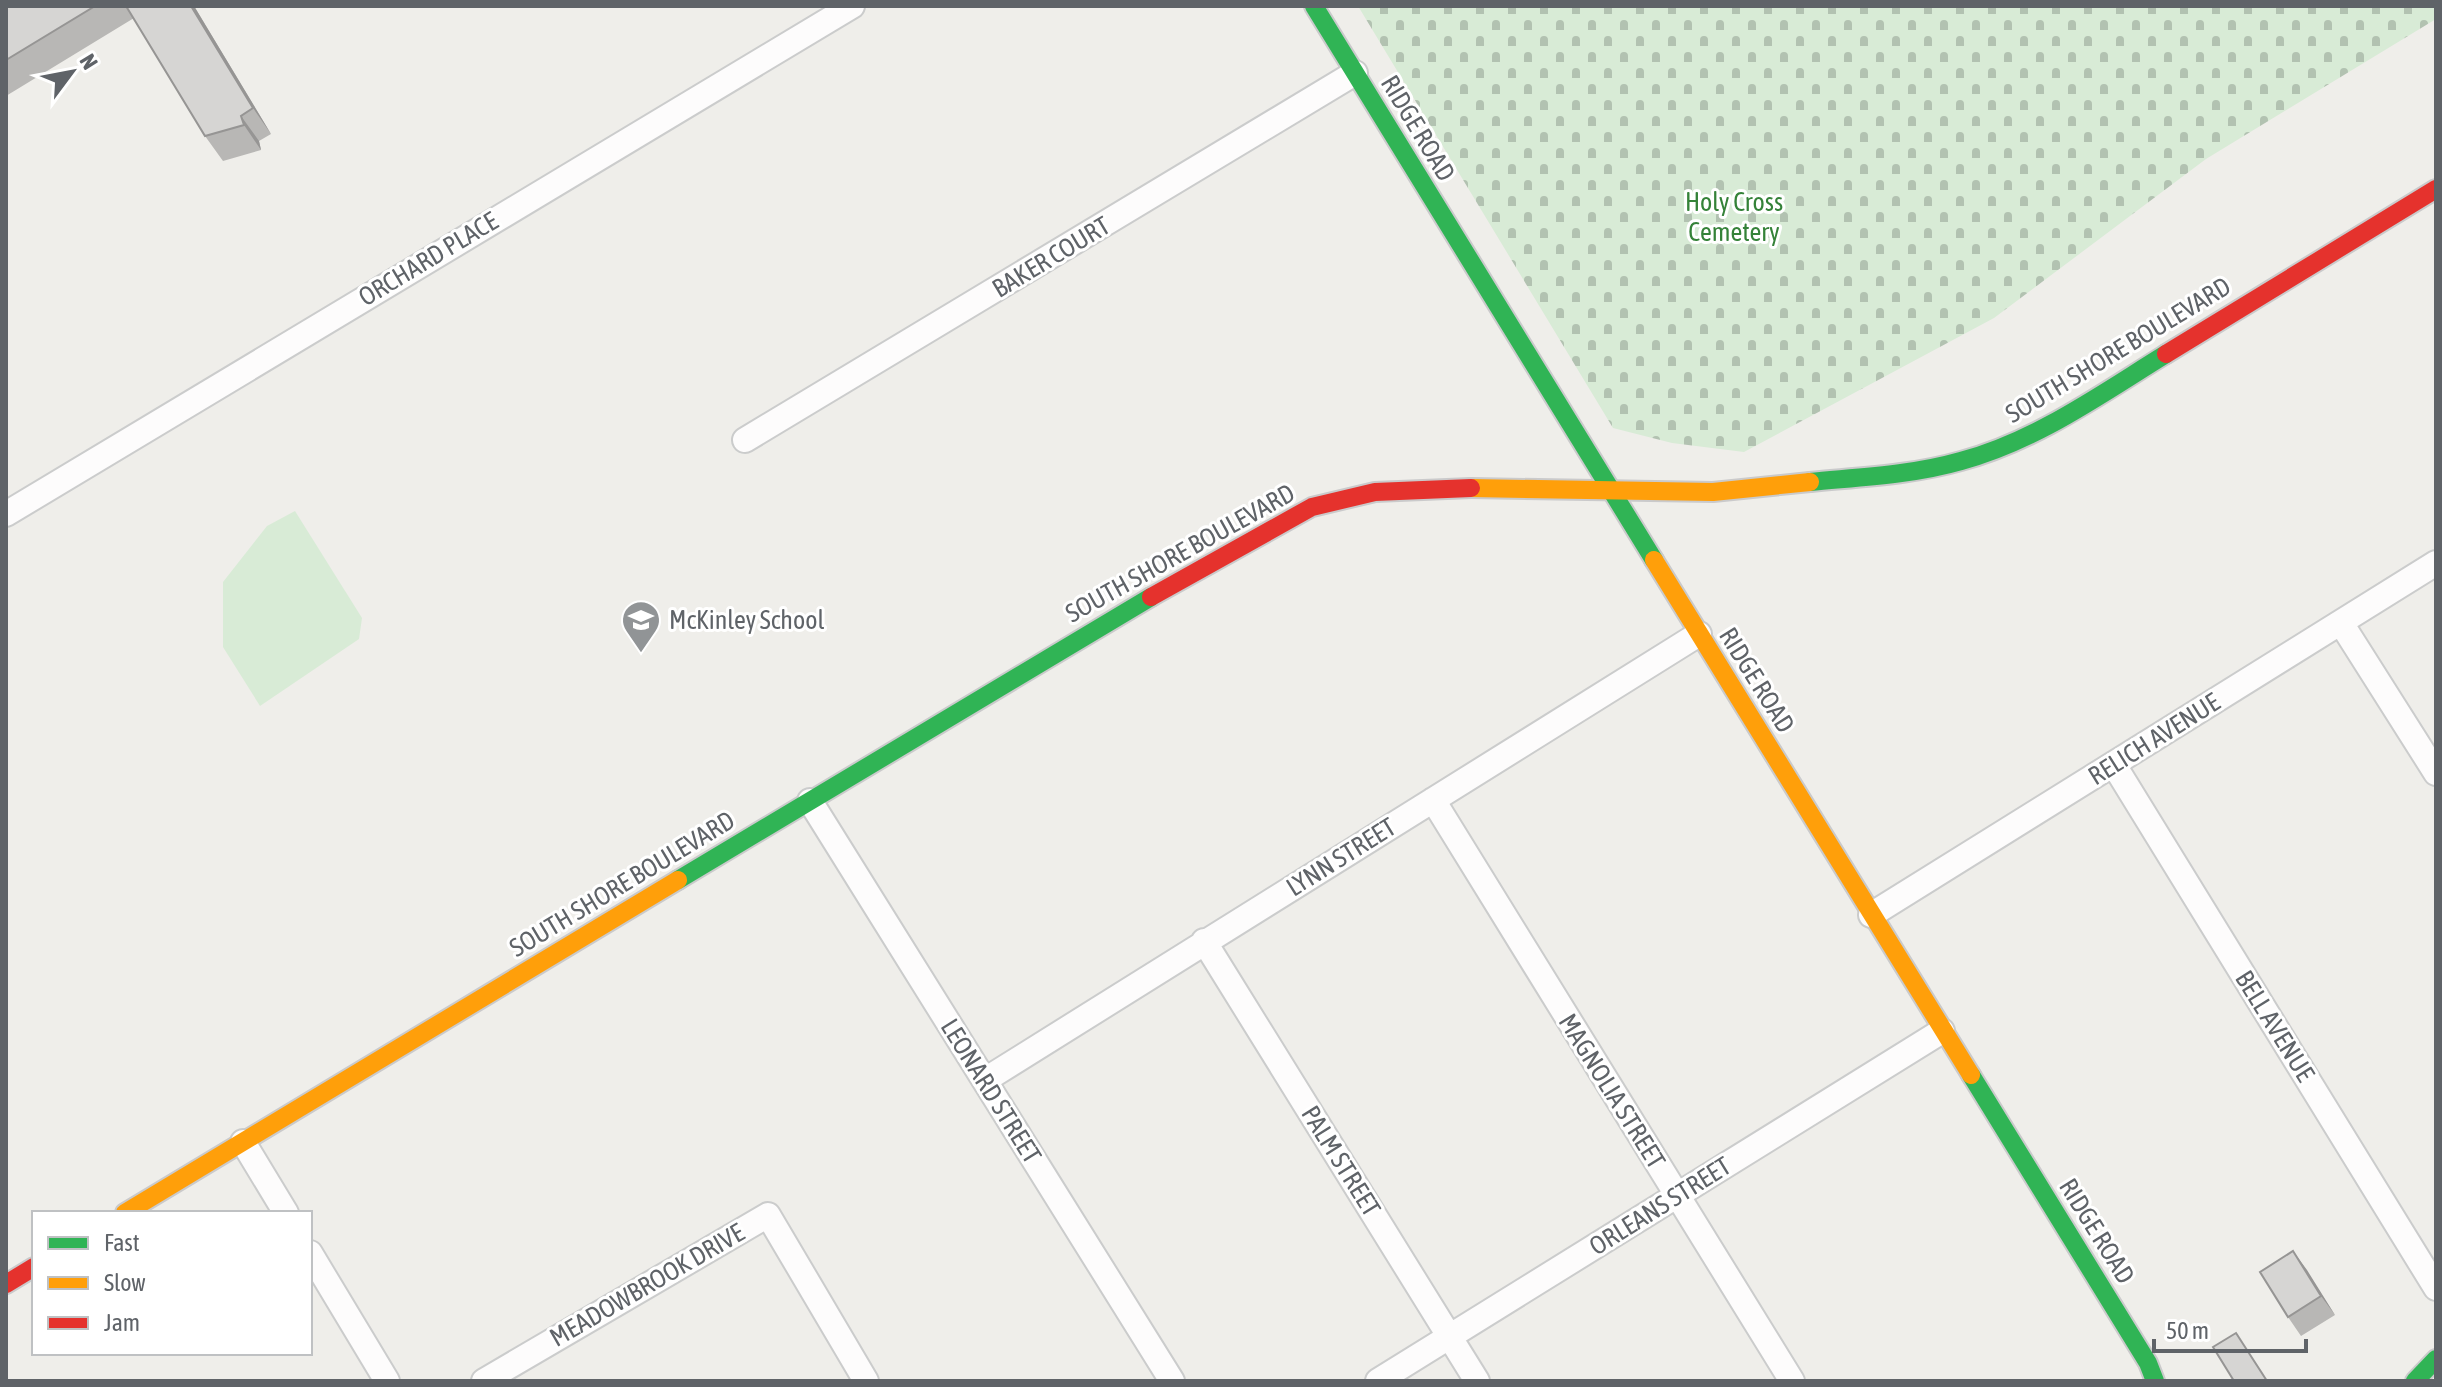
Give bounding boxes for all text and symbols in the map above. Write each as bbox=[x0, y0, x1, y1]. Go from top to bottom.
north arrow bbox=[32, 32, 112, 112]
text: N bbox=[74, 49, 103, 74]
street label: RIDGE ROAD bbox=[1375, 70, 1461, 186]
park label: Holy Cross Cemetery bbox=[1685, 187, 1783, 247]
street label: ORCHARD PLACE bbox=[353, 206, 503, 312]
street label: BAKER COURT bbox=[987, 210, 1116, 304]
street label: SOUTH SHORE BOULEVARD bbox=[2000, 271, 2236, 429]
street label: SOUTH SHORE BOULEVARD bbox=[1060, 478, 1300, 628]
school or university icon: McKinley School bbox=[620, 599, 662, 654]
place label: McKinley School bbox=[669, 605, 824, 635]
street label: RIDGE ROAD bbox=[1713, 622, 1801, 738]
street label: RELICH AVENUE bbox=[2083, 687, 2225, 791]
street label: SOUTH SHORE BOULEVARD bbox=[504, 805, 740, 963]
street label: LYNN STREET bbox=[1281, 811, 1402, 902]
street label: BELL AVENUE bbox=[2229, 965, 2321, 1087]
street label: MAGNOLIA STREET bbox=[1553, 1008, 1672, 1174]
street label: LEONARD STREET bbox=[935, 1013, 1048, 1169]
street label: PALM STREET bbox=[1295, 1100, 1387, 1222]
street label: ORLEANS STREET bbox=[1584, 1150, 1737, 1261]
street label: RIDGE ROAD bbox=[2053, 1173, 2141, 1289]
legend bbox=[32, 1211, 312, 1355]
street label: MEADOWBROOK DRIVE bbox=[545, 1217, 749, 1353]
text: Fast bbox=[104, 1229, 140, 1256]
text: Slow bbox=[104, 1269, 146, 1296]
scale bar bbox=[2154, 1303, 2306, 1353]
text: Jam bbox=[104, 1309, 140, 1336]
text: 50 m bbox=[2166, 1317, 2209, 1344]

